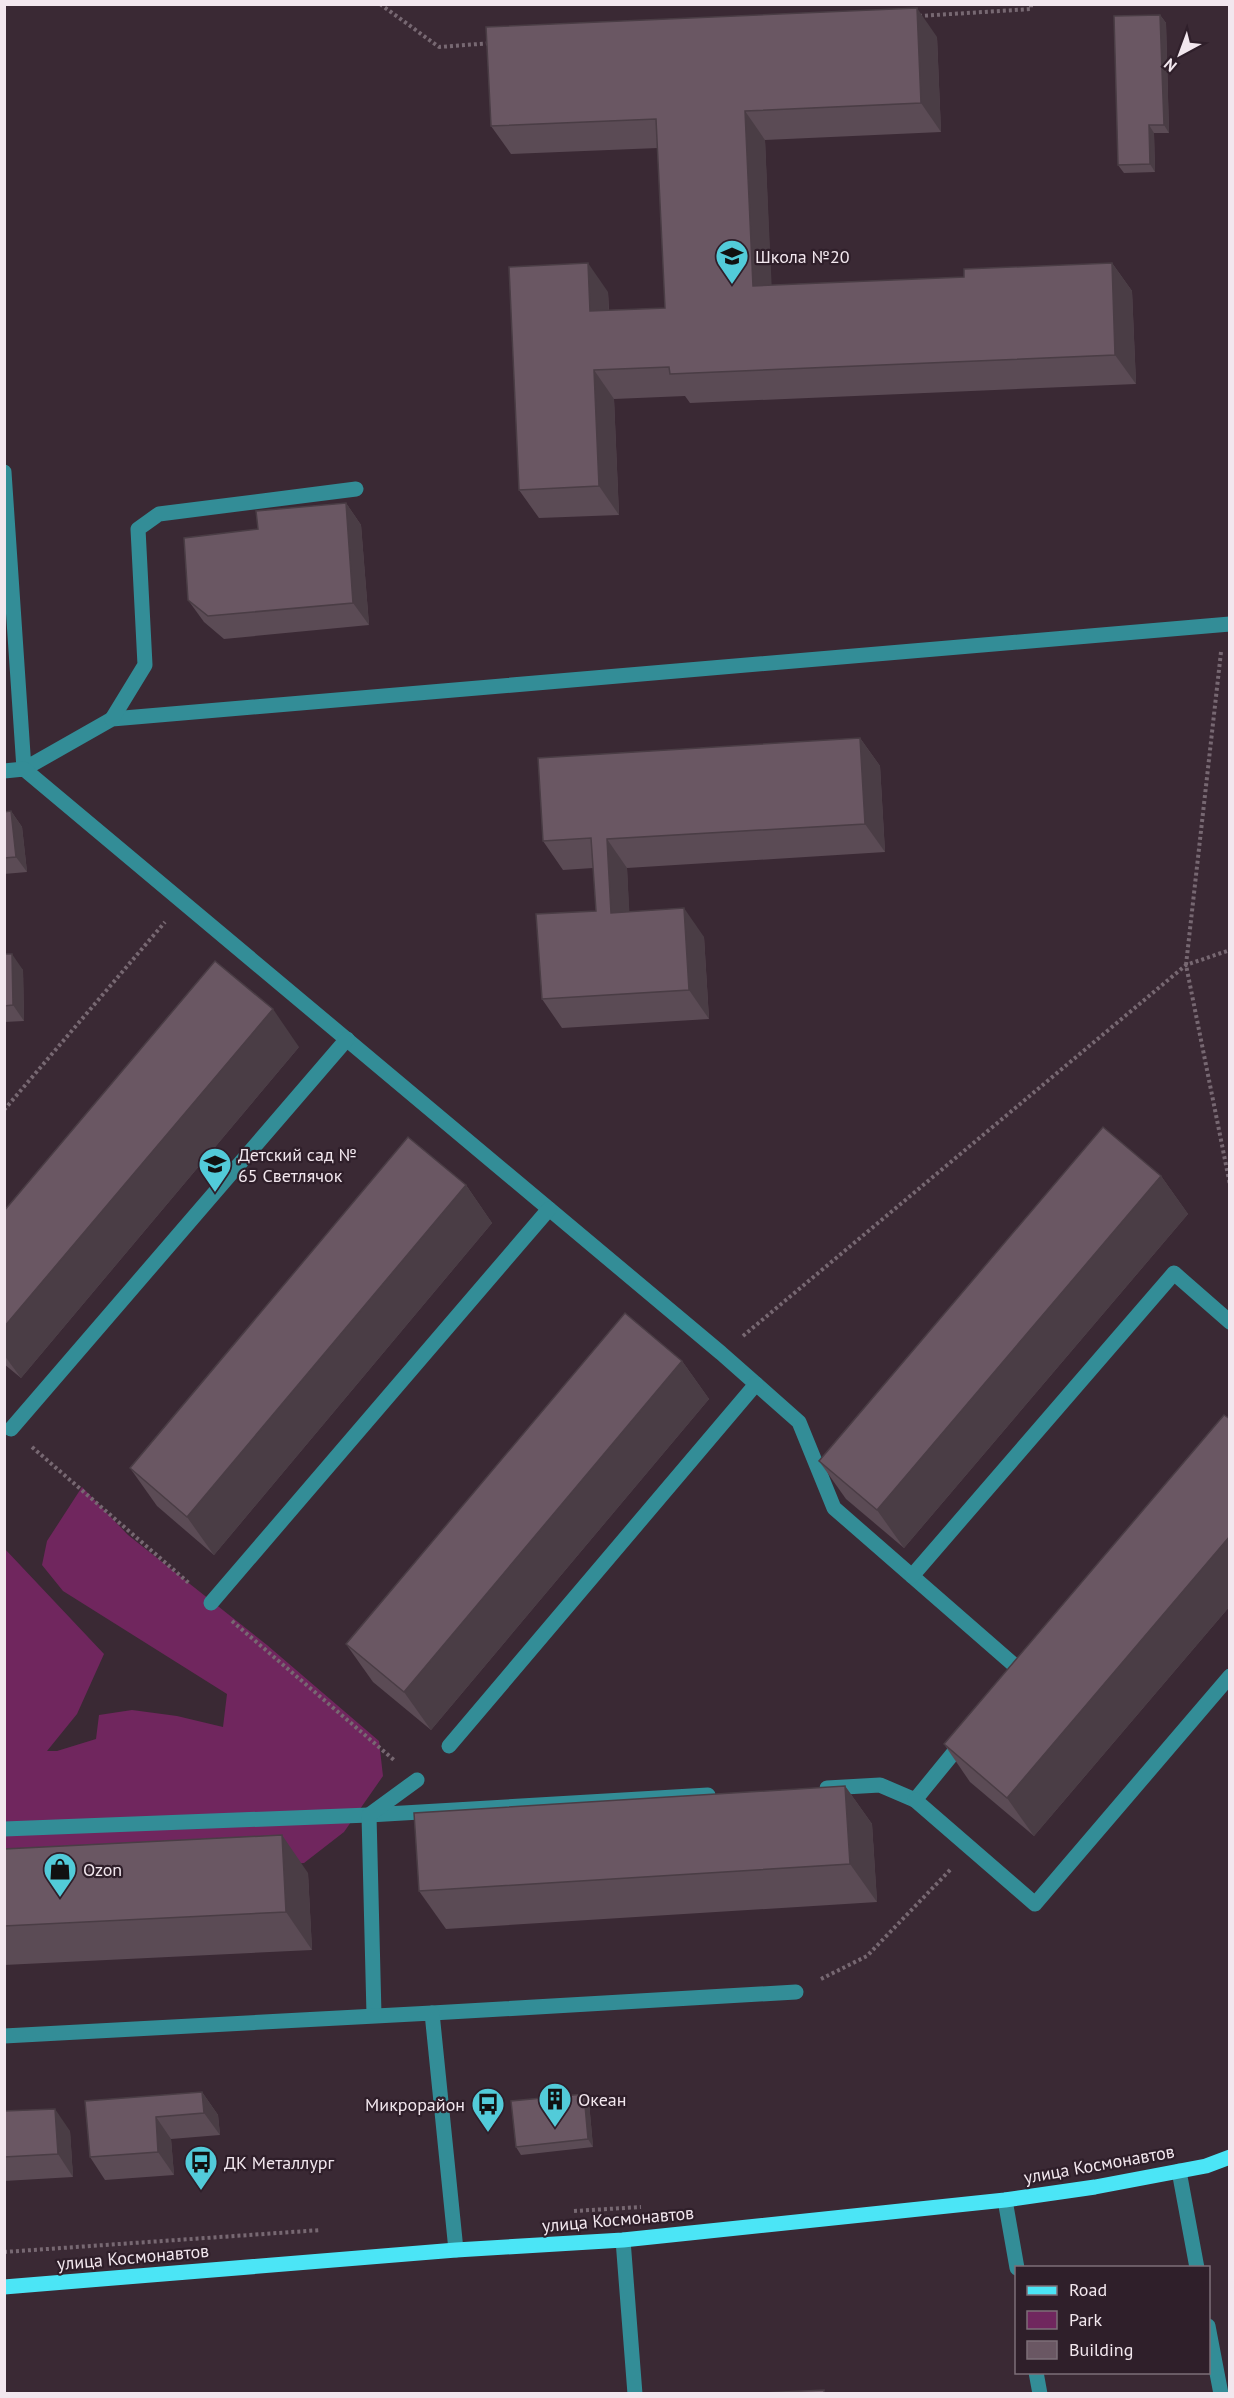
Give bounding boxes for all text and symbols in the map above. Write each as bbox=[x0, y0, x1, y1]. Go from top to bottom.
north arrow bbox=[1150, 24, 1210, 84]
text: N bbox=[1160, 54, 1181, 76]
school or university icon: Школа №20 bbox=[714, 238, 750, 285]
place label: Школа №20 bbox=[755, 245, 850, 268]
place label: Детский сад № 65 Светлячок bbox=[238, 1143, 357, 1187]
school or university icon: Детский сад № 65 Светлячок bbox=[197, 1146, 233, 1193]
shop icon: Ozon bbox=[42, 1851, 78, 1898]
place label: Ozon bbox=[83, 1858, 122, 1881]
building icon: Океан bbox=[537, 2081, 573, 2128]
bus stop icon: Микрорайон bbox=[470, 2086, 506, 2133]
place label: Океан bbox=[578, 2088, 627, 2111]
place label: Микрорайон bbox=[365, 2093, 465, 2116]
street label: улица Космонавтов bbox=[1022, 2139, 1176, 2189]
bus stop icon: ДК Металлург bbox=[183, 2144, 219, 2191]
place label: ДК Металлург bbox=[224, 2151, 335, 2174]
street label: улица Космонавтов bbox=[541, 2201, 695, 2237]
street label: улица Космонавтов bbox=[56, 2239, 210, 2275]
legend bbox=[1015, 2266, 1210, 2374]
text: Road bbox=[1069, 2278, 1107, 2301]
text: Park bbox=[1069, 2308, 1102, 2331]
text: Building bbox=[1069, 2338, 1133, 2361]

